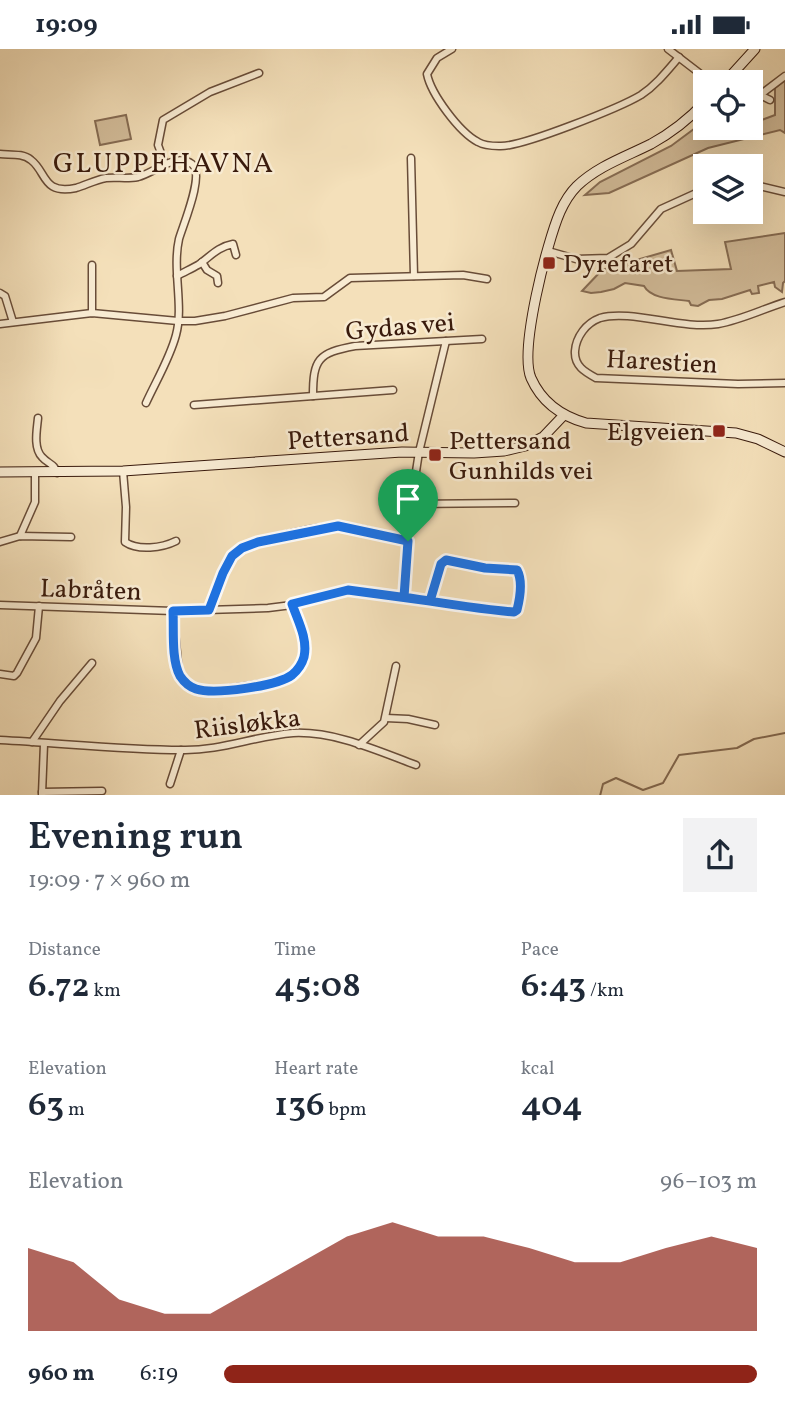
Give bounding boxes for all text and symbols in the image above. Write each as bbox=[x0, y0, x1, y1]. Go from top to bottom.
text: 19:09 bbox=[35, 7, 98, 43]
map controls bbox=[693, 70, 763, 224]
button: locate bbox=[693, 70, 763, 140]
district label: GLUPPEHAVNA bbox=[53, 145, 275, 184]
button: layers bbox=[693, 154, 763, 224]
place label: Dyrefaret bbox=[563, 247, 673, 283]
marker: Dyrefaret bbox=[541, 255, 557, 271]
street label: Gydas vei bbox=[344, 305, 456, 351]
street label: Harestien bbox=[605, 342, 719, 384]
place label: Elgveien bbox=[607, 415, 705, 451]
street label: Pettersand bbox=[286, 416, 410, 460]
marker: Elgveien bbox=[711, 423, 727, 439]
place label: Pettersand Gunhilds vei bbox=[449, 424, 593, 490]
marker: Pettersand Gunhilds vei bbox=[427, 447, 443, 463]
pin bbox=[378, 469, 438, 541]
icon: arrive bbox=[389, 480, 427, 518]
street label: Labråten bbox=[39, 571, 142, 611]
street label: Riisløkka bbox=[192, 701, 303, 749]
text: Evening run bbox=[28, 812, 243, 865]
button: share bbox=[683, 818, 757, 892]
text: 19:09 · 7 × 960 m bbox=[28, 865, 190, 897]
text: Distance bbox=[28, 937, 101, 963]
text: Time bbox=[274, 937, 316, 963]
text: Pace bbox=[521, 937, 559, 963]
text: 6.72 bbox=[28, 963, 90, 1011]
text: 45:08 bbox=[274, 963, 361, 1011]
text: 6:43 bbox=[521, 963, 586, 1011]
text: km bbox=[90, 978, 121, 1004]
text: /km bbox=[586, 978, 624, 1004]
text: Elevation bbox=[28, 1056, 107, 1082]
text: Heart rate bbox=[274, 1056, 358, 1082]
text: kcal bbox=[521, 1056, 554, 1082]
text: 63 bbox=[28, 1082, 64, 1130]
text: 136 bbox=[274, 1082, 325, 1130]
text: 404 bbox=[521, 1082, 583, 1130]
text: m bbox=[64, 1097, 85, 1123]
text: bpm bbox=[325, 1097, 367, 1123]
text: Elevation bbox=[28, 1166, 124, 1198]
text: 96–103 m bbox=[660, 1166, 757, 1198]
text: 960 m bbox=[28, 1358, 95, 1390]
text: 6:19 bbox=[140, 1358, 178, 1390]

